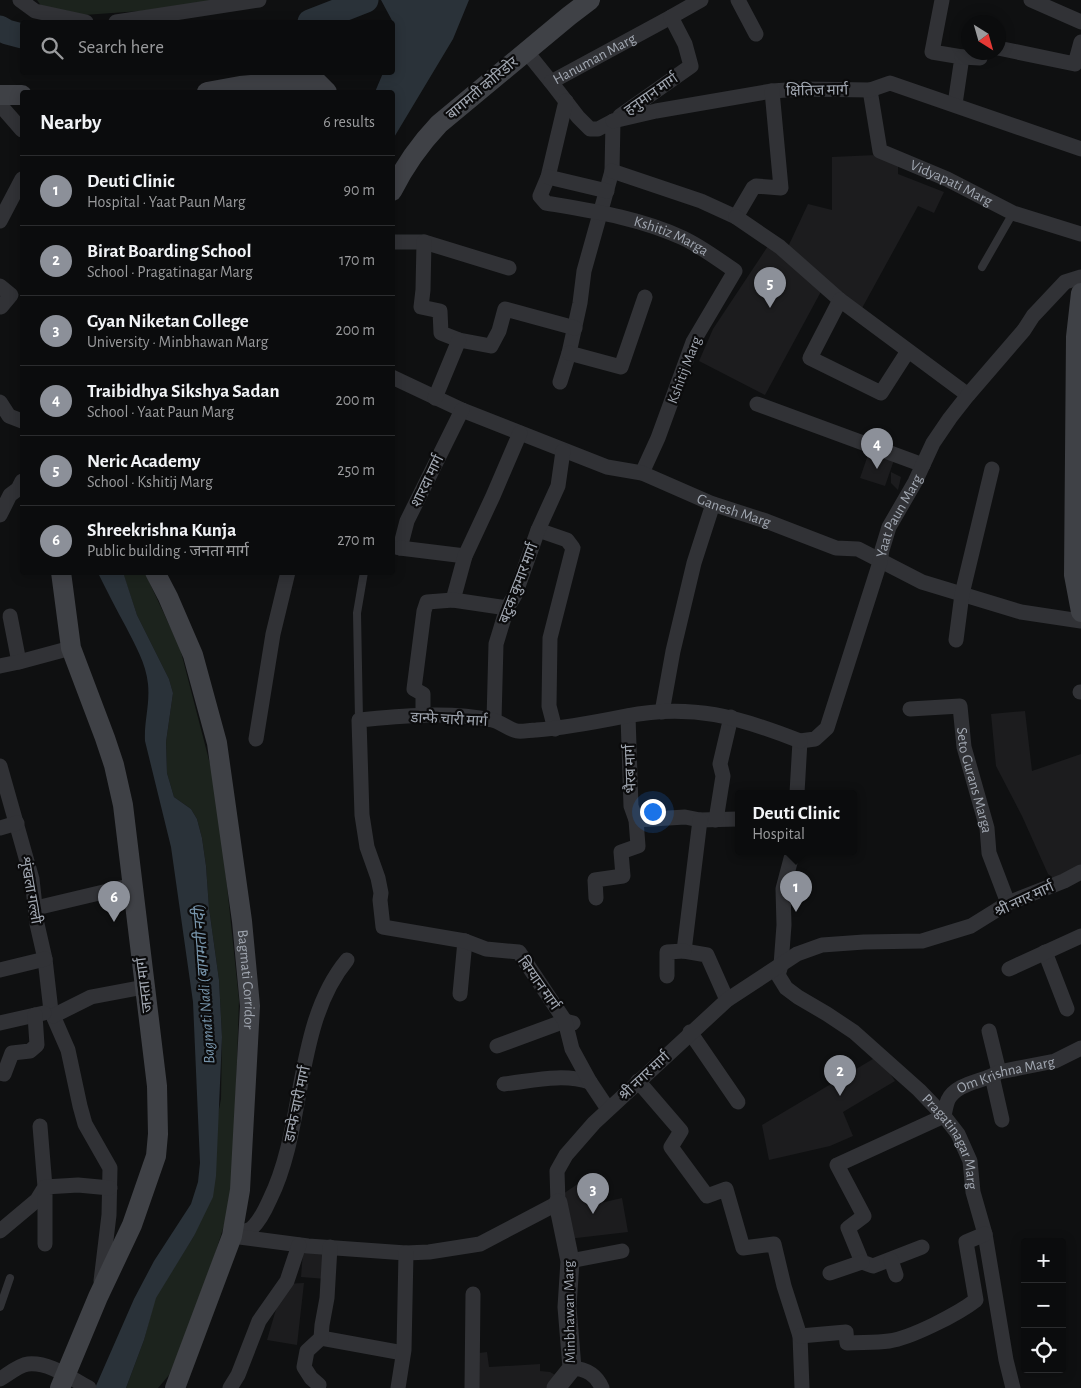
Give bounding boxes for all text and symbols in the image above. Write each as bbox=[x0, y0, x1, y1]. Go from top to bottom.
north arrow bbox=[961, 15, 1006, 60]
search box bbox=[20, 20, 395, 75]
street label: Hanuman Marg bbox=[551, 30, 639, 87]
icon: search bbox=[38, 34, 66, 62]
text: Search here bbox=[78, 38, 164, 57]
street label: बागमती कोरिडोर bbox=[443, 53, 522, 122]
street label: हनुमान मार्ग bbox=[621, 68, 683, 120]
street label: क्षितिज मार्ग bbox=[786, 80, 849, 99]
text: Nearby bbox=[40, 112, 101, 133]
text: 6 results bbox=[323, 114, 375, 130]
street label: Vidyapati Marg bbox=[908, 158, 995, 209]
text: Deuti Clinic bbox=[87, 172, 175, 191]
text: 1 bbox=[53, 182, 59, 198]
text: 90 m bbox=[344, 182, 375, 198]
text: Hospital · Yaat Paun Marg bbox=[87, 194, 246, 210]
street label: Kshitiz Marga bbox=[632, 214, 711, 259]
text: Birat Boarding School bbox=[87, 242, 251, 261]
text: 2 bbox=[52, 252, 60, 268]
text: 170 m bbox=[339, 252, 375, 268]
text: School · Pragatinagar Marg bbox=[87, 264, 253, 280]
pin: 5 bbox=[754, 267, 786, 308]
text: Gyan Niketan College bbox=[87, 312, 249, 331]
text: 3 bbox=[53, 322, 59, 338]
text: 200 m bbox=[335, 322, 375, 338]
text: University · Minbhawan Marg bbox=[87, 334, 268, 350]
street label: Kshitij Marg bbox=[665, 334, 704, 406]
text: Traibidhya Sikshya Sadan bbox=[87, 382, 280, 401]
text: 4 bbox=[52, 392, 60, 408]
text: 200 m bbox=[335, 392, 375, 408]
text: School · Yaat Paun Marg bbox=[87, 404, 234, 420]
pin: 4 bbox=[861, 428, 893, 469]
street label: शारदा मार्ग bbox=[407, 451, 447, 510]
text: Neric Academy bbox=[87, 452, 200, 471]
text: 5 bbox=[53, 462, 59, 478]
text: 250 m bbox=[337, 462, 375, 478]
street label: Yaat Paun Marg bbox=[874, 472, 926, 559]
text: School · Kshitij Marg bbox=[87, 474, 213, 490]
street label: Ganesh Marg bbox=[695, 491, 773, 530]
text: Shreekrishna Kunja bbox=[87, 521, 236, 540]
text: 6 bbox=[52, 532, 60, 548]
text: 270 m bbox=[337, 532, 375, 548]
street label: बटुक कुमार मार्ग bbox=[494, 539, 543, 626]
text: Public building · जनता मार्ग bbox=[87, 543, 249, 559]
street label: डान्फे चारी मार्ग bbox=[409, 708, 489, 729]
street label: Seto Gurans Marga bbox=[954, 727, 994, 834]
street label: भैरब मार्ग bbox=[620, 743, 639, 794]
popup bbox=[735, 790, 857, 855]
your location bbox=[640, 799, 666, 825]
text: Deuti Clinic bbox=[752, 804, 840, 823]
text: Hospital bbox=[752, 826, 805, 842]
street label: शृंखला गल्ली bbox=[15, 855, 45, 927]
pin: 1 bbox=[780, 871, 812, 912]
street label: श्री नगर मार्ग bbox=[991, 877, 1057, 920]
pin: 6 bbox=[98, 881, 130, 922]
water label: Bagmati Nadi (बागमती नदी) bbox=[188, 903, 218, 1065]
street label: Bagmati Corridor bbox=[235, 929, 257, 1030]
street label: बिग्यान मार्ग bbox=[515, 953, 565, 1014]
street label: जनता मार्ग bbox=[132, 955, 155, 1014]
street label: श्री नगर मार्ग bbox=[615, 1047, 673, 1104]
street label: Om Krishna Marg bbox=[954, 1054, 1057, 1096]
pin: 2 bbox=[824, 1055, 856, 1096]
street label: डान्फे चारी मार्ग bbox=[280, 1063, 313, 1144]
street label: Pragatinagar Marg bbox=[919, 1091, 980, 1191]
pin: 3 bbox=[577, 1173, 609, 1214]
map controls bbox=[1021, 1238, 1066, 1373]
button: + bbox=[1021, 1238, 1066, 1283]
street label: Minbhawan Marg bbox=[561, 1260, 578, 1364]
button: − bbox=[1021, 1283, 1066, 1328]
button: locate bbox=[1021, 1328, 1066, 1373]

